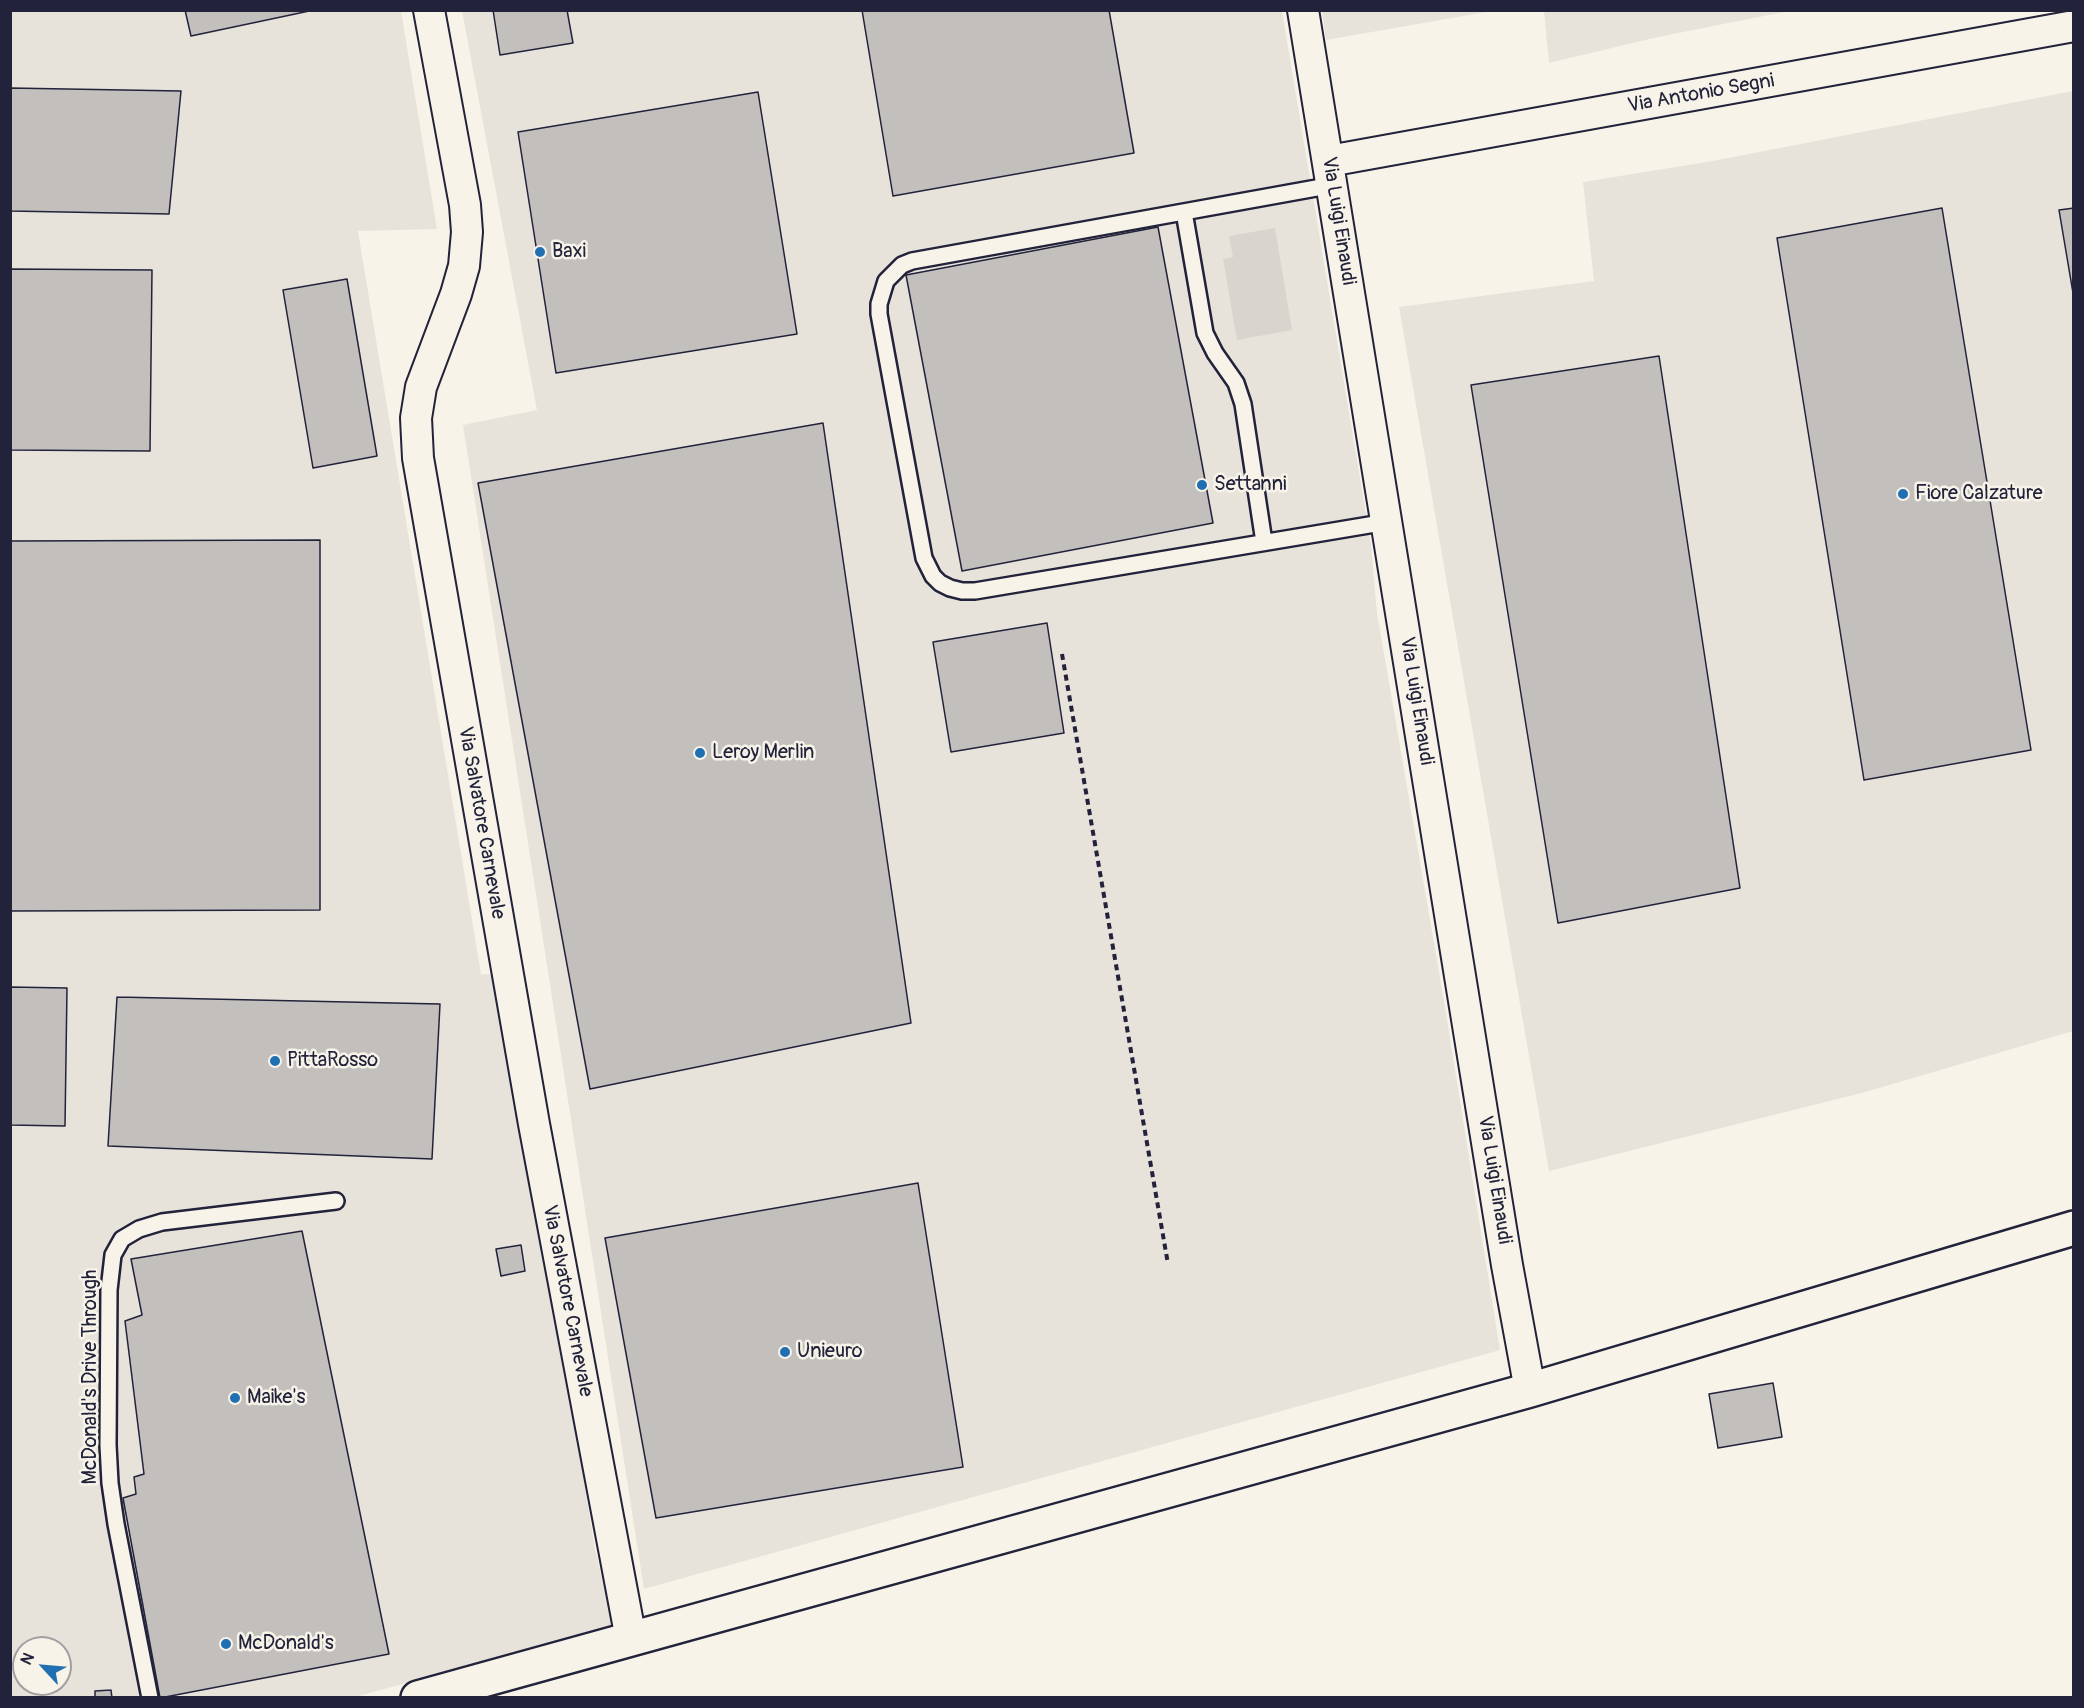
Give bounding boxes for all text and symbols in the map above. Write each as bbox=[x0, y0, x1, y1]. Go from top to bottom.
street label: Via Antonio Segni bbox=[1626, 69, 1776, 119]
street label: Via Luigi Einaudi bbox=[1316, 155, 1360, 287]
place label: Baxi bbox=[552, 240, 586, 264]
marker: Baxi bbox=[533, 245, 547, 259]
place label: Settanni bbox=[1214, 473, 1287, 497]
marker: Settanni bbox=[1195, 478, 1209, 492]
place label: Fiore Calzature bbox=[1915, 482, 2043, 506]
marker: Fiore Calzature bbox=[1896, 487, 1910, 501]
street label: Via Luigi Einaudi bbox=[1394, 635, 1438, 767]
street label: Via Salvatore Carnevale bbox=[452, 725, 510, 921]
place label: Leroy Merlin bbox=[712, 741, 814, 765]
marker: Leroy Merlin bbox=[693, 746, 707, 760]
place label: PittaRosso bbox=[287, 1049, 378, 1073]
marker: PittaRosso bbox=[268, 1054, 282, 1068]
street label: Via Luigi Einaudi bbox=[1472, 1114, 1516, 1246]
street label: Via Salvatore Carnevale bbox=[537, 1203, 597, 1399]
street label: McDonald's Drive Through bbox=[79, 1270, 103, 1484]
place label: Unieuro bbox=[797, 1340, 863, 1364]
marker: Unieuro bbox=[778, 1345, 792, 1359]
place label: Maike's bbox=[247, 1386, 305, 1410]
marker: Maike's bbox=[228, 1391, 242, 1405]
place label: McDonald's bbox=[238, 1632, 334, 1656]
north arrow bbox=[12, 1636, 72, 1696]
marker: McDonald's bbox=[219, 1637, 233, 1651]
text: N bbox=[16, 1650, 39, 1668]

